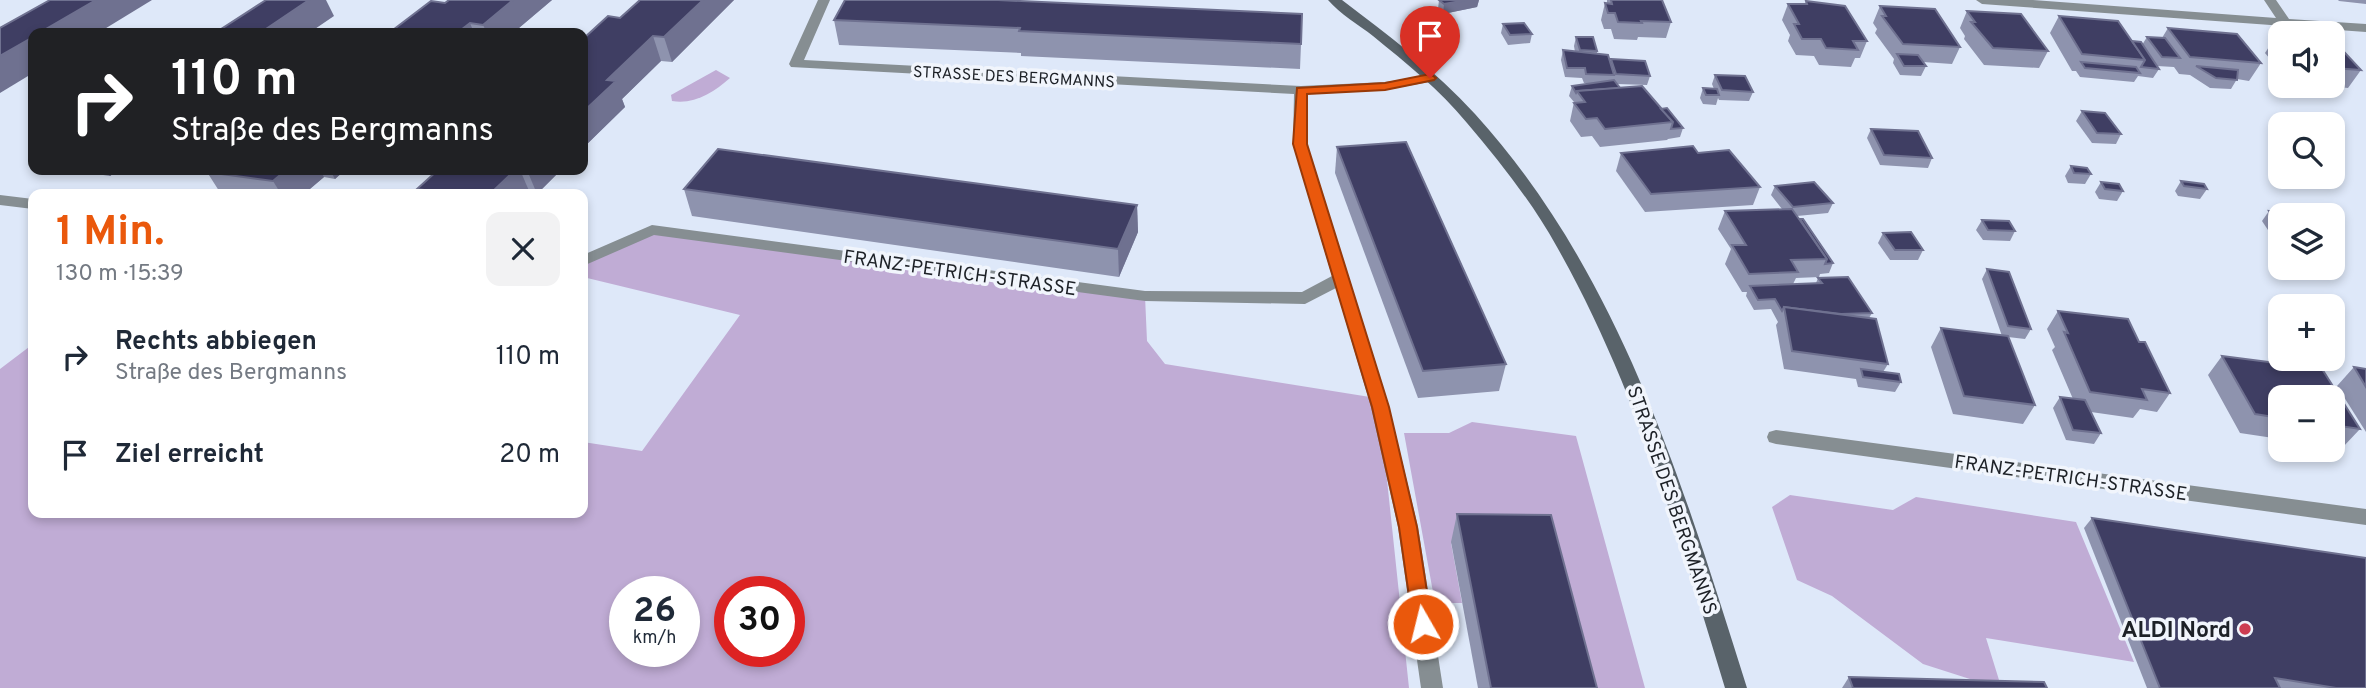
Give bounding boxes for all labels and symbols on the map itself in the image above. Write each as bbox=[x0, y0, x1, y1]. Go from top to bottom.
pin bbox=[1400, 6, 1460, 78]
street label: STRASSE DES BERGMANNS bbox=[912, 63, 1115, 93]
street label: FRANZ-PETRICH-STRASSE bbox=[842, 246, 1078, 302]
street label: STRASSE DES BERGMANNS bbox=[1621, 383, 1722, 618]
street label: FRANZ-PETRICH-STRASSE bbox=[1953, 451, 2189, 507]
speed limit sign: 30 bbox=[714, 576, 805, 667]
position arrow bbox=[1386, 587, 1460, 661]
place label: ALDI Nord bbox=[2121, 617, 2231, 646]
marker: ALDI Nord bbox=[2237, 621, 2253, 637]

